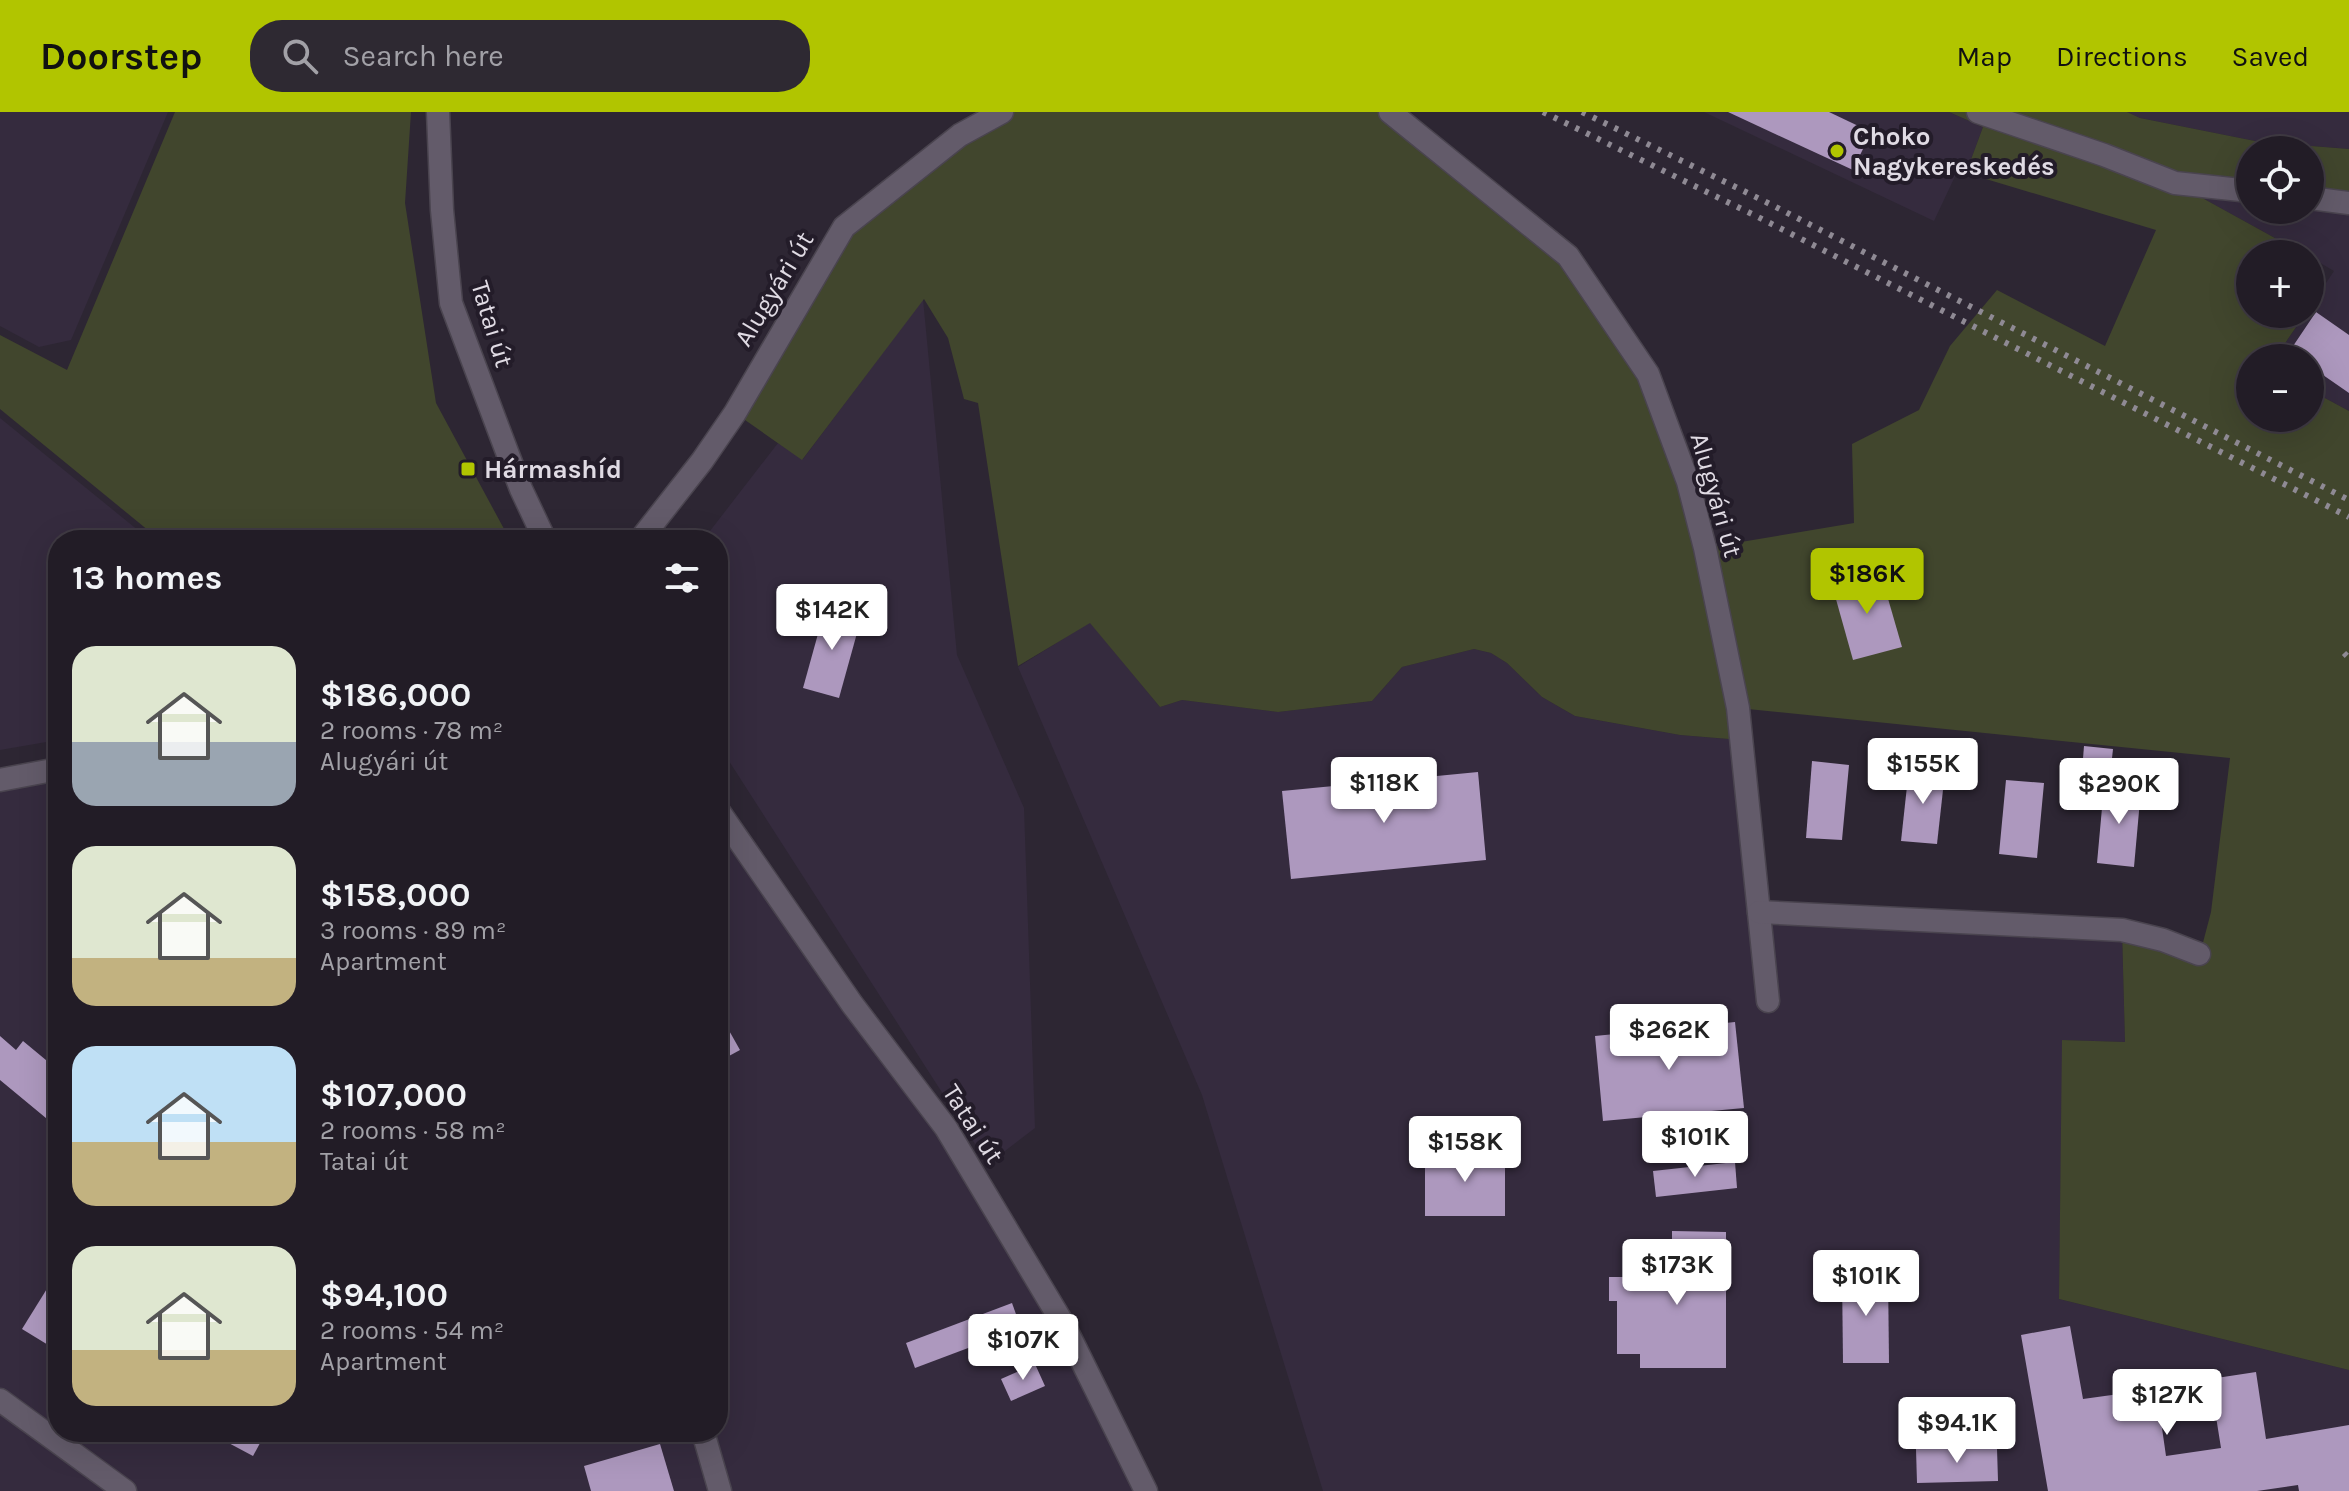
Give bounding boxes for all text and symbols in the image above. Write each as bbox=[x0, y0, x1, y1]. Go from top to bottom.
search box bbox=[250, 20, 810, 92]
text: Doorstep bbox=[40, 34, 202, 79]
icon: search bbox=[278, 34, 322, 78]
text: Search here bbox=[342, 38, 504, 74]
text: Map bbox=[1957, 40, 2012, 73]
text: Directions bbox=[2056, 40, 2188, 73]
text: Saved bbox=[2232, 40, 2309, 73]
place label: Choko Nagykereskedés bbox=[1853, 121, 2055, 182]
map controls bbox=[2236, 136, 2324, 432]
button: locate bbox=[2236, 136, 2324, 224]
marker: Choko Nagykereskedés bbox=[1828, 142, 1846, 160]
street label: Alugyári út bbox=[728, 226, 820, 352]
button: + bbox=[2236, 240, 2324, 328]
street label: Tatai út bbox=[464, 277, 520, 371]
button: − bbox=[2236, 344, 2324, 432]
street label: Alugyári út bbox=[1683, 429, 1749, 561]
place label: Hármashíd bbox=[484, 454, 622, 485]
marker: Hármashíd bbox=[459, 460, 477, 478]
pin: $186K bbox=[1811, 548, 1923, 616]
icon: filters bbox=[660, 556, 704, 600]
text: 13 homes bbox=[72, 558, 223, 598]
text: $186K bbox=[1829, 558, 1905, 589]
pin: $142K bbox=[776, 584, 888, 652]
text: $142K bbox=[794, 594, 870, 625]
text: $186,000 bbox=[320, 675, 471, 715]
icon: home bbox=[136, 678, 232, 774]
text: 2 rooms · 78 m² bbox=[320, 715, 503, 746]
pin: $155K bbox=[1867, 738, 1979, 806]
text: Alugyári út bbox=[320, 746, 448, 777]
text: $155K bbox=[1886, 748, 1960, 779]
pin: $118K bbox=[1328, 757, 1440, 825]
pin: $290K bbox=[2063, 758, 2175, 826]
text: $118K bbox=[1349, 767, 1419, 798]
text: $290K bbox=[2078, 768, 2160, 799]
text: $158,000 bbox=[320, 875, 470, 915]
icon: home bbox=[136, 878, 232, 974]
text: 3 rooms · 89 m² bbox=[320, 915, 506, 946]
text: Apartment bbox=[320, 946, 447, 977]
pin: $262K bbox=[1613, 1004, 1725, 1072]
text: $262K bbox=[1628, 1014, 1710, 1045]
text: $107,000 bbox=[320, 1075, 467, 1115]
icon: home bbox=[136, 1078, 232, 1174]
street label: Tatai út bbox=[936, 1078, 1010, 1170]
pin: $101K bbox=[1639, 1111, 1751, 1179]
text: 2 rooms · 58 m² bbox=[320, 1115, 506, 1146]
pin: $158K bbox=[1409, 1116, 1521, 1184]
text: $101K bbox=[1660, 1121, 1730, 1152]
text: $158K bbox=[1427, 1126, 1503, 1157]
text: Tatai út bbox=[320, 1146, 409, 1177]
pin: $173K bbox=[1621, 1239, 1733, 1307]
text: $173K bbox=[1640, 1249, 1714, 1280]
pin: $101K bbox=[1810, 1250, 1922, 1318]
text: $101K bbox=[1831, 1260, 1901, 1291]
text: $94,100 bbox=[320, 1275, 448, 1315]
icon: home bbox=[136, 1278, 232, 1374]
pin: $107K bbox=[967, 1314, 1079, 1382]
text: 2 rooms · 54 m² bbox=[320, 1315, 504, 1346]
text: $107K bbox=[986, 1324, 1060, 1355]
text: Apartment bbox=[320, 1346, 447, 1377]
pin: $127K bbox=[2111, 1369, 2223, 1437]
text: $127K bbox=[2131, 1379, 2203, 1410]
pin: $94.1K bbox=[1892, 1397, 2022, 1465]
text: $94.1K bbox=[1916, 1407, 1998, 1438]

